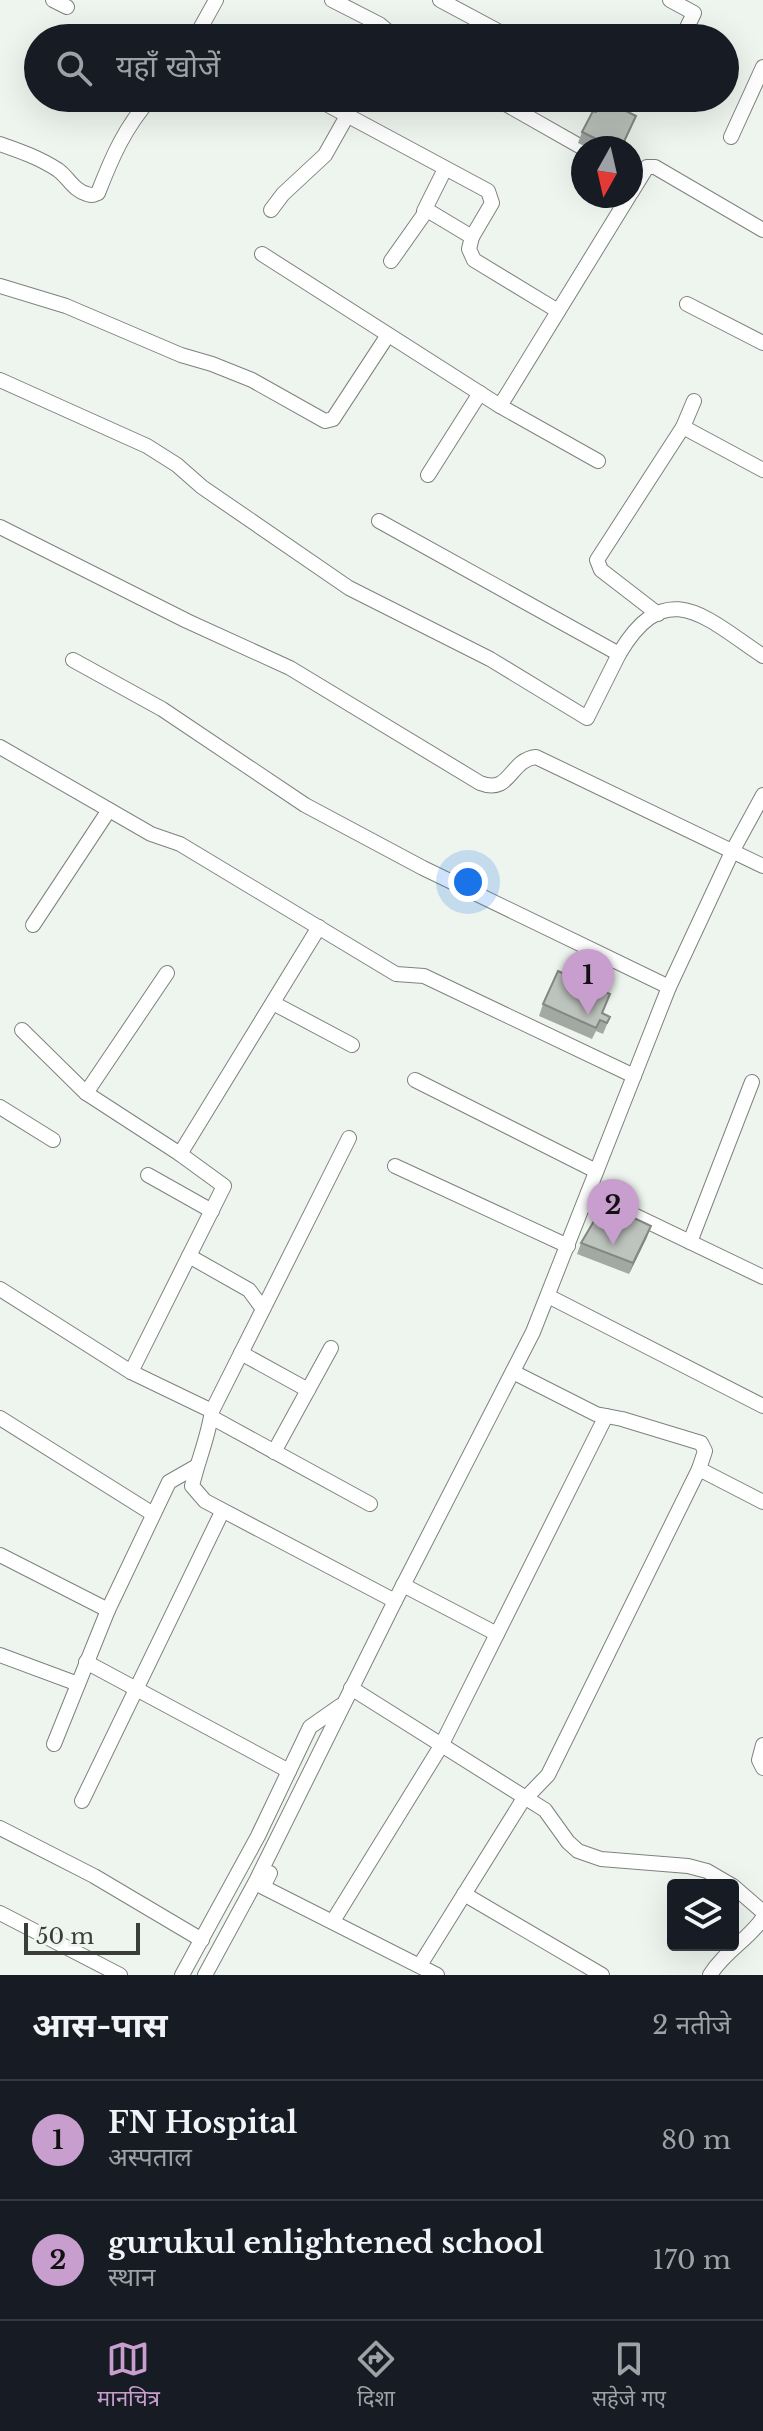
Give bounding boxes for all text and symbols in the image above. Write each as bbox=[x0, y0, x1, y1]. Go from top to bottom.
search box bbox=[24, 24, 739, 112]
icon: search bbox=[52, 46, 96, 90]
text: यहाँ खोजें bbox=[116, 48, 220, 85]
north arrow bbox=[571, 136, 643, 208]
your location bbox=[448, 862, 488, 902]
pin: 1 bbox=[562, 949, 614, 1015]
pin: 2 bbox=[587, 1179, 639, 1245]
map controls bbox=[667, 1879, 739, 1951]
button: layers bbox=[667, 1879, 739, 1951]
scale bar bbox=[24, 1919, 140, 1955]
text: 50 m bbox=[36, 1923, 94, 1950]
text: आस-पास bbox=[32, 2004, 168, 2046]
text: 2 नतीजे bbox=[652, 2009, 731, 2041]
text: FN Hospital bbox=[108, 2104, 297, 2141]
text: 1 bbox=[52, 2124, 64, 2156]
text: 80 m bbox=[661, 2124, 731, 2156]
text: अस्पताल bbox=[108, 2141, 192, 2173]
text: gurukul enlightened school bbox=[108, 2224, 544, 2261]
text: 2 bbox=[50, 2244, 66, 2276]
text: 170 m bbox=[652, 2244, 731, 2276]
text: स्थान bbox=[108, 2261, 155, 2293]
tab: मानचित्र bbox=[97, 2337, 160, 2415]
tab: दिशा bbox=[354, 2337, 398, 2415]
tab: सहेजे गए bbox=[592, 2337, 666, 2415]

